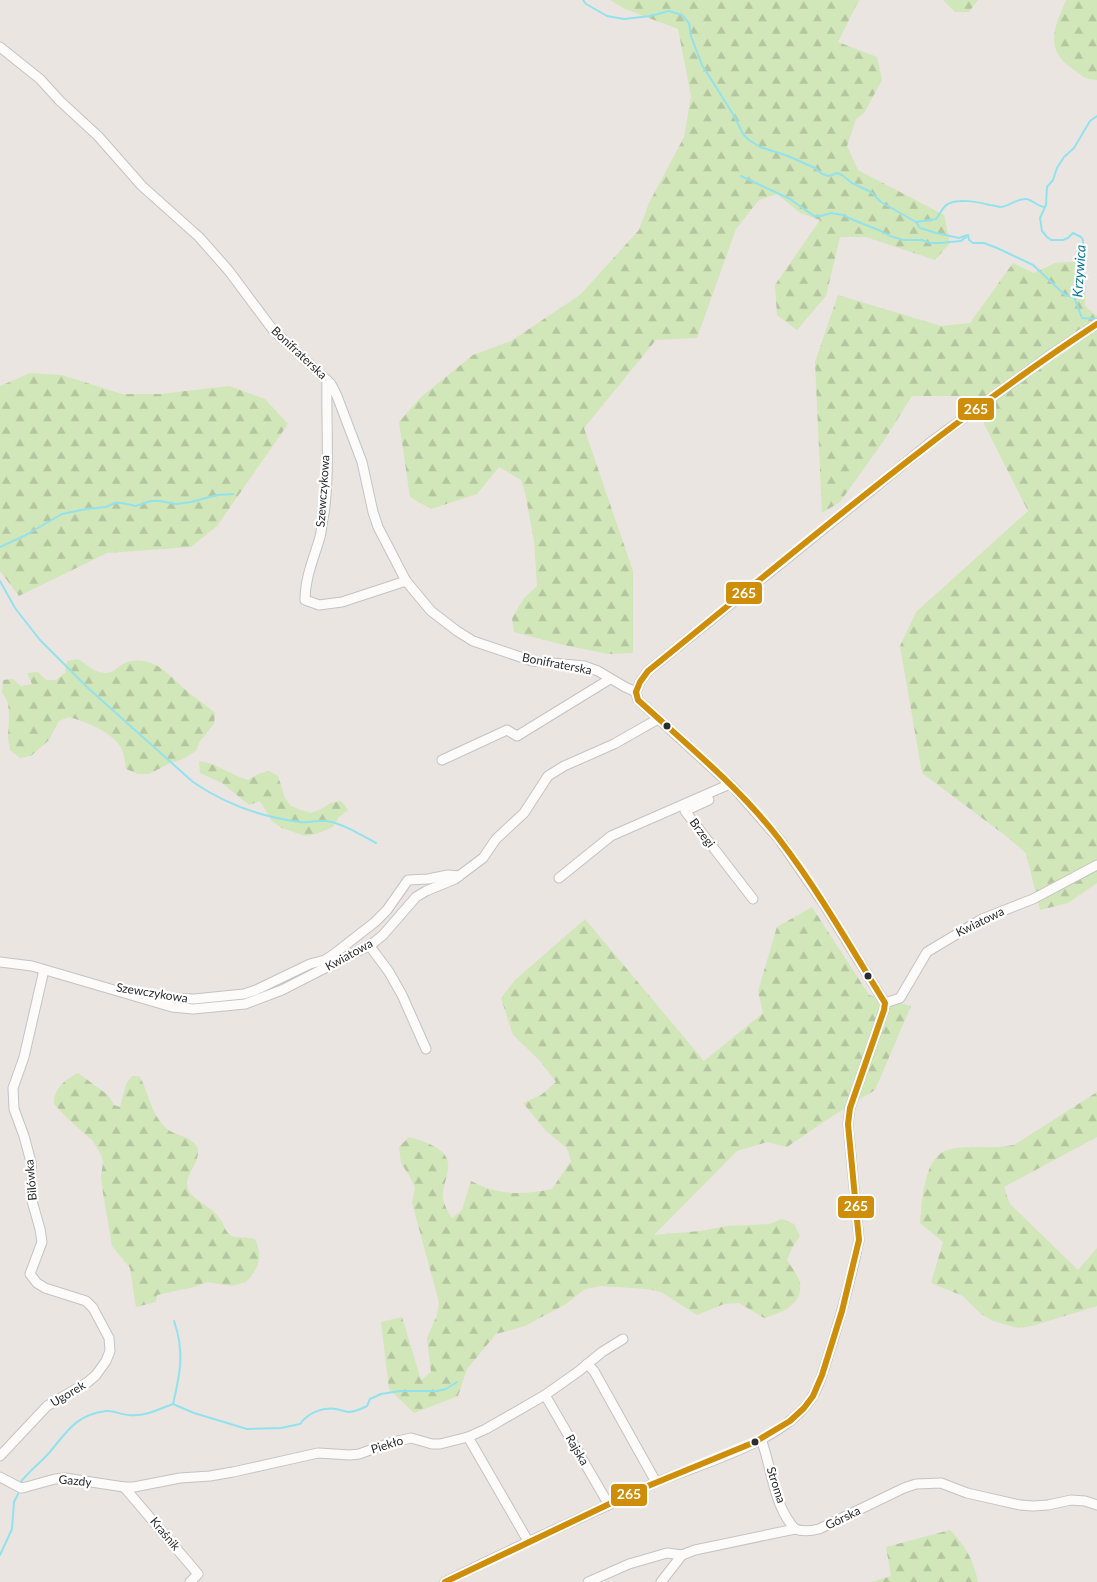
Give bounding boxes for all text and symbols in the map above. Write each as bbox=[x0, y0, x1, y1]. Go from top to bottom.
water label: Krzywica bbox=[1068, 244, 1089, 298]
street label: Bonifraterska bbox=[268, 323, 330, 382]
line badge: 265 bbox=[957, 397, 995, 421]
text: 265 bbox=[964, 400, 988, 417]
street label: Szewczykowa bbox=[312, 454, 333, 528]
line badge: 265 bbox=[725, 581, 763, 605]
text: 265 bbox=[732, 584, 756, 601]
street label: Bonifraterska bbox=[521, 649, 593, 678]
unlabelled marker bbox=[662, 721, 672, 731]
street label: Brzegi bbox=[687, 815, 718, 850]
street label: Kwiatowa bbox=[953, 903, 1006, 940]
street label: Kwiatowa bbox=[322, 935, 375, 974]
unlabelled marker bbox=[863, 971, 873, 981]
street label: Szewczykowa bbox=[115, 979, 189, 1006]
street label: Bilówka bbox=[21, 1159, 40, 1201]
line badge: 265 bbox=[837, 1195, 875, 1219]
text: 265 bbox=[844, 1197, 868, 1214]
street label: Ugorek bbox=[48, 1377, 89, 1410]
street label: Rajska bbox=[563, 1431, 592, 1468]
street label: Piekło bbox=[369, 1432, 405, 1457]
unlabelled marker bbox=[750, 1437, 760, 1447]
street label: Stroma bbox=[764, 1465, 789, 1505]
street label: Gazdy bbox=[58, 1472, 93, 1489]
line badge: 265 bbox=[610, 1483, 648, 1507]
text: 265 bbox=[617, 1485, 641, 1502]
street label: Górska bbox=[823, 1503, 863, 1532]
street label: Kraśnik bbox=[147, 1514, 184, 1554]

